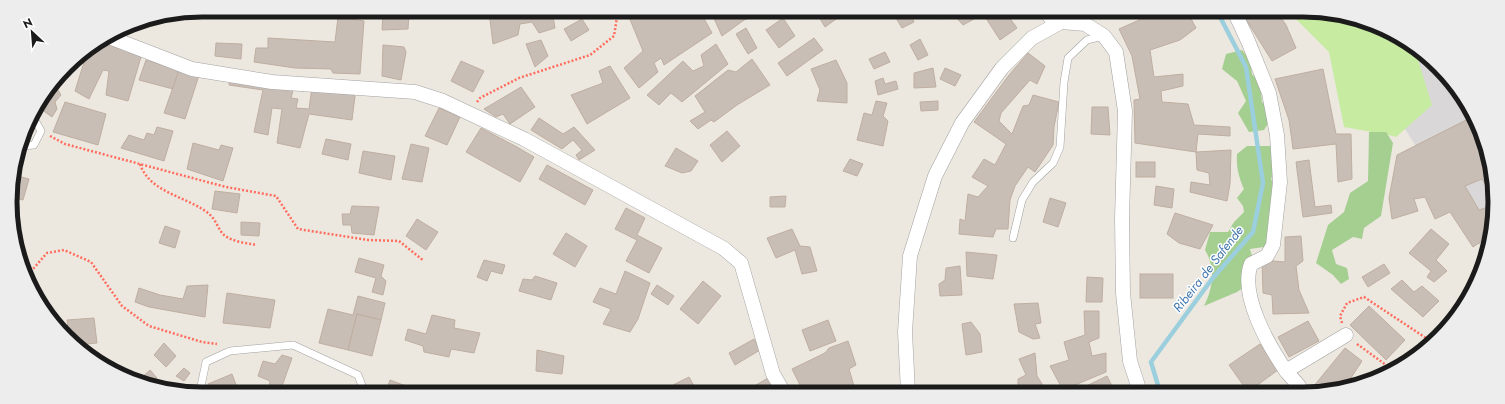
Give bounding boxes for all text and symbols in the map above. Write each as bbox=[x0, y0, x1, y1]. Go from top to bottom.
north arrow bbox=[12, 12, 52, 52]
text: N bbox=[20, 14, 35, 32]
water label: Ribeira de Safende bbox=[1168, 221, 1248, 316]

